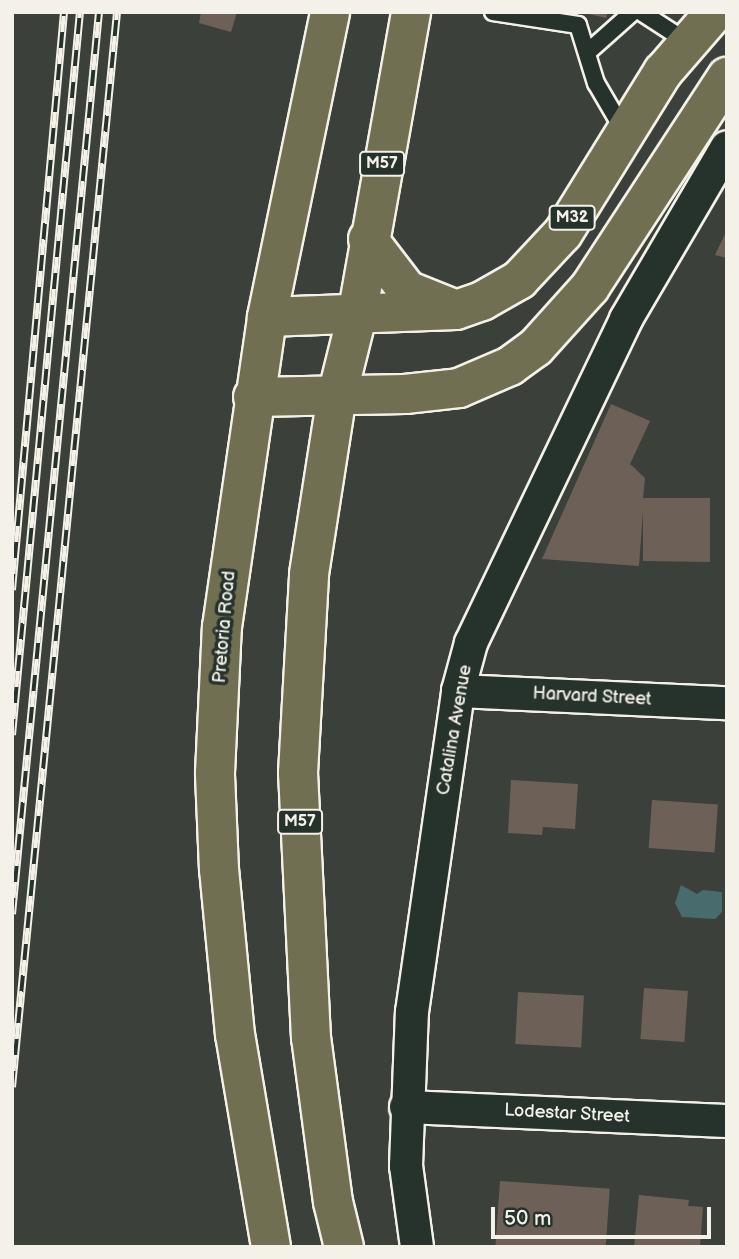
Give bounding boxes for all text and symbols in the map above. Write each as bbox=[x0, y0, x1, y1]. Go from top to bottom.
road number: M57 bbox=[358, 152, 406, 176]
road number: M32 bbox=[548, 206, 596, 230]
street label: Pretoria Road bbox=[209, 570, 241, 684]
street label: Catalina Avenue bbox=[433, 663, 477, 797]
street label: Harvard Street bbox=[532, 683, 652, 711]
road number: M57 bbox=[276, 810, 324, 834]
street label: Lodestar Street bbox=[504, 1100, 630, 1128]
scale bar bbox=[494, 1192, 714, 1236]
text: 50 m bbox=[504, 1206, 551, 1231]

